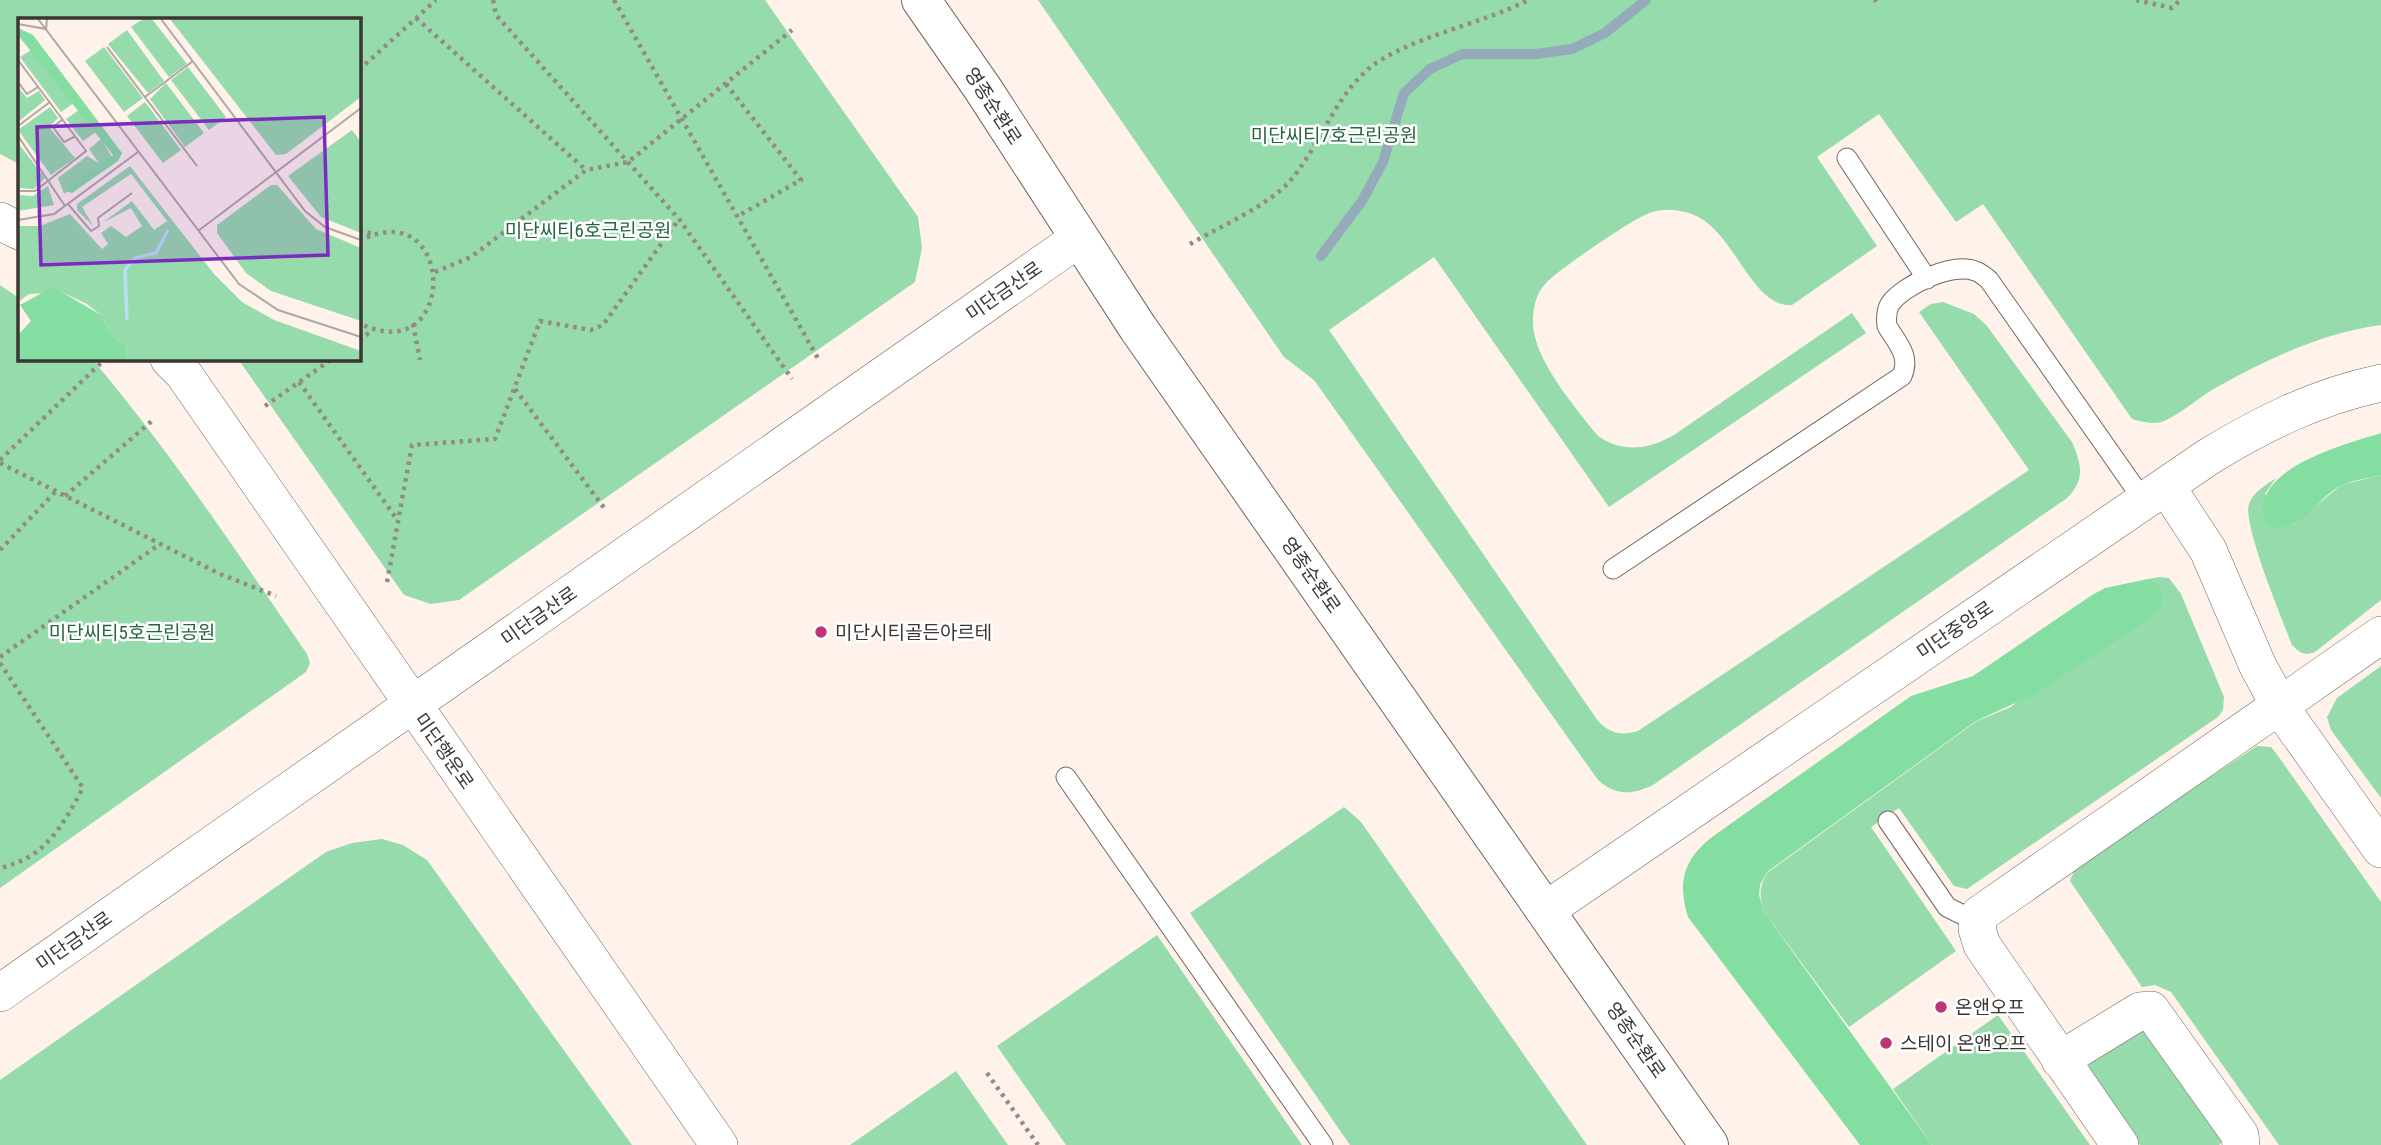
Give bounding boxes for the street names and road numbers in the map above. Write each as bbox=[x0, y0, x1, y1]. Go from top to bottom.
street label: 영종순환로 bbox=[960, 63, 1026, 149]
street label: 미단금산로 bbox=[962, 257, 1046, 325]
street label: 영종순환로 bbox=[1277, 533, 1345, 617]
street label: 미단금산로 bbox=[497, 582, 581, 650]
street label: 미단중앙로 bbox=[1912, 596, 1998, 664]
street label: 미단행운로 bbox=[410, 709, 478, 793]
street label: 미단금산로 bbox=[32, 907, 116, 975]
street label: 영종순환로 bbox=[1602, 998, 1670, 1082]

